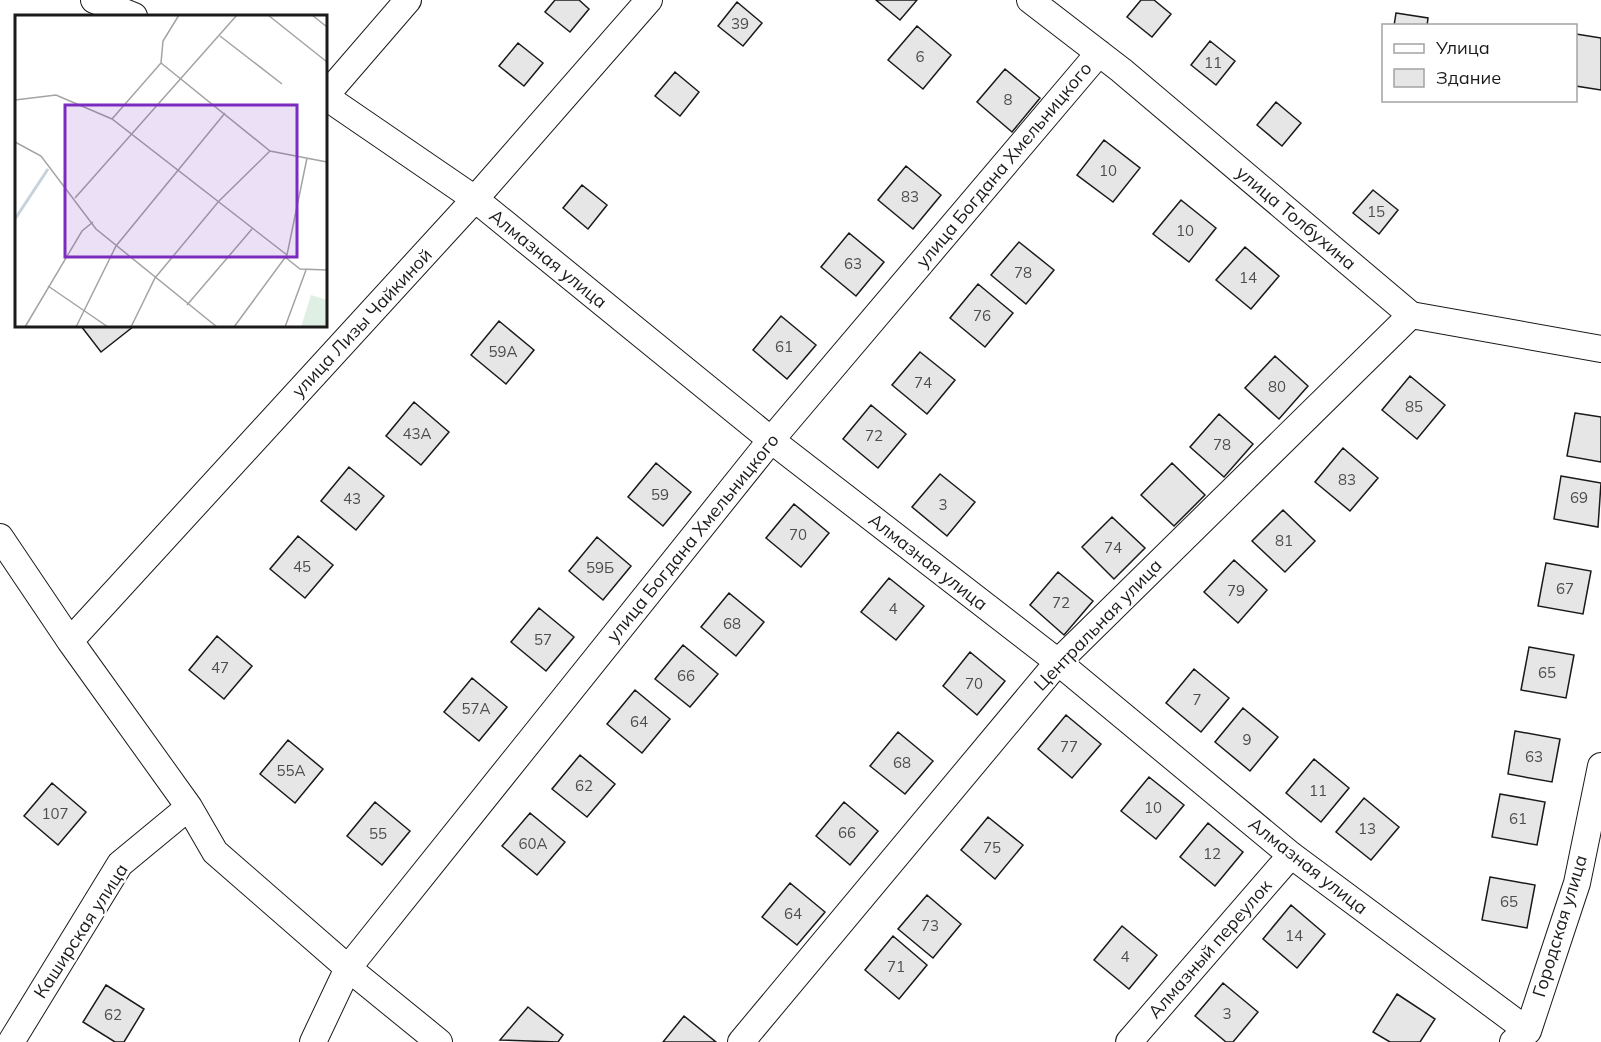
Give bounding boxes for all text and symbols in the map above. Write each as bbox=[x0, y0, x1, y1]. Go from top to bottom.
house number: 39 bbox=[731, 14, 749, 33]
inset map bbox=[15, 15, 327, 327]
legend bbox=[1382, 24, 1577, 102]
text: Улица bbox=[1435, 36, 1490, 59]
house number: 6 bbox=[915, 47, 925, 66]
house number: 11 bbox=[1204, 53, 1222, 72]
street label: улица Богдана Хмельницкого bbox=[911, 57, 1096, 272]
text: Здание bbox=[1436, 66, 1501, 89]
house number: 8 bbox=[1003, 90, 1013, 109]
house number: 10 bbox=[1099, 161, 1117, 180]
street label: улица Толбухина bbox=[1232, 161, 1361, 275]
house number: 83 bbox=[901, 187, 919, 206]
house number: 15 bbox=[1367, 202, 1385, 221]
street label: Алмазная улица bbox=[485, 204, 612, 313]
house number: 10 bbox=[1176, 221, 1194, 240]
street label: улица Лизы Чайкиной bbox=[287, 243, 437, 402]
house number: 63 bbox=[844, 254, 862, 273]
house number: 78 bbox=[1014, 263, 1032, 282]
house number: 14 bbox=[1239, 268, 1257, 287]
house number: 76 bbox=[973, 306, 991, 325]
house number: 61 bbox=[775, 337, 793, 356]
house number: 59А bbox=[488, 342, 518, 361]
house number: 74 bbox=[914, 373, 932, 392]
house number: 80 bbox=[1268, 377, 1286, 396]
house number: 85 bbox=[1405, 397, 1423, 416]
house number: 43А bbox=[402, 424, 432, 443]
house number: 72 bbox=[865, 426, 883, 445]
street label: улица Богдана Хмельницкого bbox=[601, 429, 784, 647]
house number: 78 bbox=[1213, 435, 1231, 454]
house number: 83 bbox=[1338, 470, 1356, 489]
house number: 59 bbox=[651, 485, 669, 504]
house number: 69 bbox=[1570, 488, 1588, 507]
house number: 43 bbox=[343, 489, 361, 508]
house number: 3 bbox=[938, 495, 948, 514]
street label: Алмазная улица bbox=[864, 508, 992, 615]
house number: 70 bbox=[789, 525, 807, 544]
house number: 81 bbox=[1275, 531, 1293, 550]
house number: 74 bbox=[1104, 538, 1122, 557]
street label: Центральная улица bbox=[1029, 554, 1167, 695]
house number: 45 bbox=[293, 557, 311, 576]
house number: 59Б bbox=[586, 558, 614, 577]
house number: 67 bbox=[1556, 579, 1574, 598]
house number: 79 bbox=[1227, 581, 1245, 600]
house number: 72 bbox=[1052, 593, 1070, 612]
house number: 4 bbox=[888, 599, 898, 618]
house number: 68 bbox=[723, 614, 741, 633]
house number: 57 bbox=[534, 630, 552, 649]
house number: 47 bbox=[211, 658, 229, 677]
house number: 65 bbox=[1538, 663, 1556, 682]
house number: 66 bbox=[677, 666, 695, 685]
house number: 70 bbox=[965, 674, 983, 693]
house number: 7 bbox=[1192, 690, 1202, 709]
house number: 57А bbox=[461, 699, 491, 718]
house number: 64 bbox=[630, 712, 648, 731]
house number: 9 bbox=[1242, 730, 1252, 749]
house number: 77 bbox=[1060, 737, 1078, 756]
house number: 63 bbox=[1525, 747, 1543, 766]
house number: 68 bbox=[893, 753, 911, 772]
house number: 55А bbox=[276, 761, 306, 780]
house number: 62 bbox=[575, 776, 593, 795]
house number: 11 bbox=[1309, 781, 1327, 800]
house number: 10 bbox=[1144, 798, 1162, 817]
house number: 107 bbox=[41, 804, 69, 823]
house number: 61 bbox=[1509, 809, 1527, 828]
street label: Алмазная улица bbox=[1244, 812, 1372, 919]
house number: 13 bbox=[1358, 819, 1376, 838]
house number: 66 bbox=[838, 823, 856, 842]
house number: 55 bbox=[369, 824, 387, 843]
house number: 60А bbox=[518, 834, 548, 853]
house number: 75 bbox=[983, 838, 1001, 857]
house number: 12 bbox=[1203, 844, 1221, 863]
street label: Городская улица bbox=[1527, 852, 1592, 1000]
street label: Каширская улица bbox=[28, 859, 133, 1002]
street label: Алмазный переулок bbox=[1143, 874, 1277, 1023]
house number: 65 bbox=[1500, 892, 1518, 911]
house number: 64 bbox=[784, 904, 802, 923]
house number: 73 bbox=[921, 916, 939, 935]
house number: 14 bbox=[1285, 926, 1303, 945]
house number: 4 bbox=[1120, 947, 1130, 966]
house number: 71 bbox=[887, 957, 905, 976]
house number: 3 bbox=[1222, 1004, 1232, 1023]
house number: 62 bbox=[104, 1005, 122, 1024]

